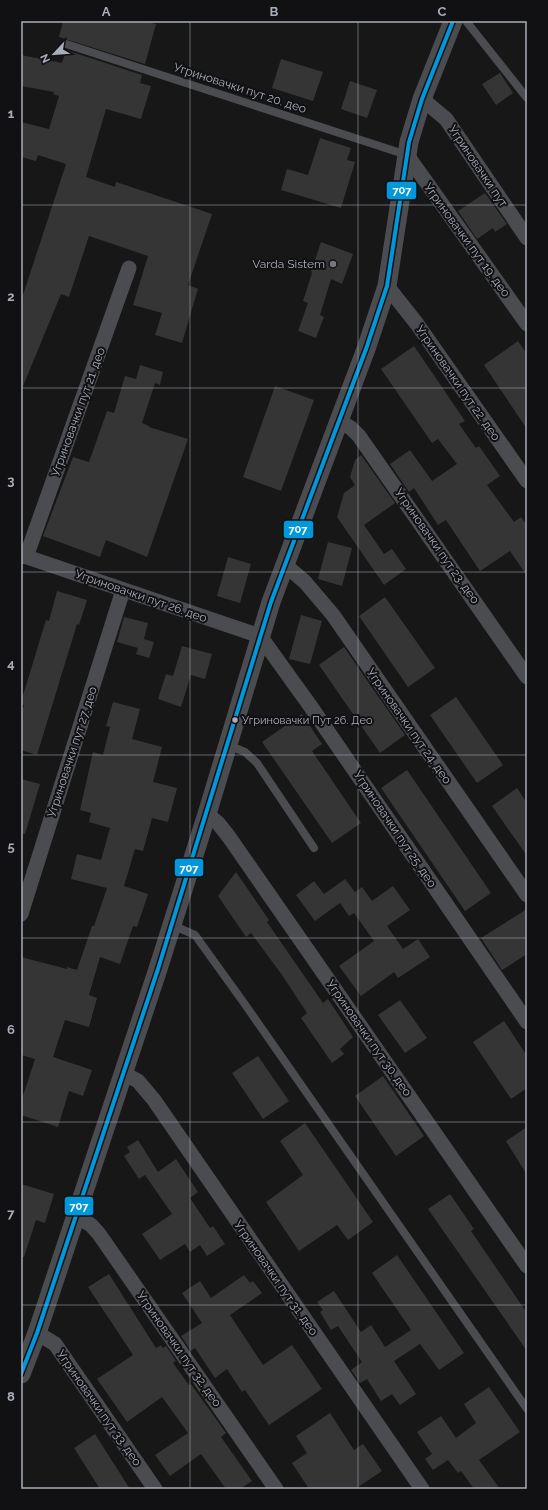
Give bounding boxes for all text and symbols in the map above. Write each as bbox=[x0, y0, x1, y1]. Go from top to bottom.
text: A bbox=[102, 4, 111, 19]
text: B bbox=[270, 4, 279, 19]
text: C bbox=[438, 4, 447, 19]
north arrow bbox=[34, 34, 74, 74]
text: N bbox=[38, 52, 53, 65]
street label: Угриновачки пут 20. део bbox=[172, 60, 308, 116]
text: 1 bbox=[8, 106, 15, 121]
street label: Угриновачки пут bbox=[445, 122, 511, 210]
street label: Угриновачки пут 19. део bbox=[421, 180, 513, 300]
line badge: 707 bbox=[386, 181, 417, 200]
text: 707 bbox=[392, 184, 412, 197]
place label: Varda Sistem bbox=[252, 257, 325, 271]
marker: Varda Sistem bbox=[328, 259, 338, 269]
text: 2 bbox=[7, 289, 15, 304]
street label: Угриновачки пут 22. део bbox=[413, 323, 503, 443]
street label: Угриновачки пут 21. део bbox=[48, 345, 108, 479]
text: 3 bbox=[7, 473, 15, 488]
street label: Угриновачки пут 23. део bbox=[392, 486, 482, 606]
line badge: 707 bbox=[283, 520, 314, 539]
text: 707 bbox=[288, 523, 308, 536]
street label: Угриновачки пут 26. део bbox=[73, 567, 209, 625]
text: 4 bbox=[7, 656, 15, 671]
street label: Угриновачки пут 24. део bbox=[364, 666, 454, 786]
street label: Угриновачки пут 27. део bbox=[44, 685, 100, 819]
place label: Угриновачки Пут 26. Део bbox=[242, 714, 373, 727]
marker: Угриновачки Пут 26. Део bbox=[230, 715, 240, 725]
street label: Угриновачки пут 25. део bbox=[351, 768, 439, 890]
text: 5 bbox=[7, 839, 15, 854]
line badge: 707 bbox=[174, 858, 204, 877]
text: 707 bbox=[179, 862, 199, 875]
street label: Угриновачки пут 30. део bbox=[323, 977, 415, 1099]
text: 6 bbox=[7, 1022, 15, 1037]
line badge: 707 bbox=[64, 1196, 94, 1216]
text: 707 bbox=[69, 1200, 89, 1213]
text: 7 bbox=[7, 1206, 15, 1221]
street label: Угриновачки пут 31. део bbox=[231, 1218, 321, 1338]
street label: Угриновачки пут 32. део bbox=[134, 1289, 224, 1409]
street label: Угриновачки пут 33. део bbox=[54, 1348, 144, 1468]
text: 8 bbox=[7, 1389, 15, 1404]

